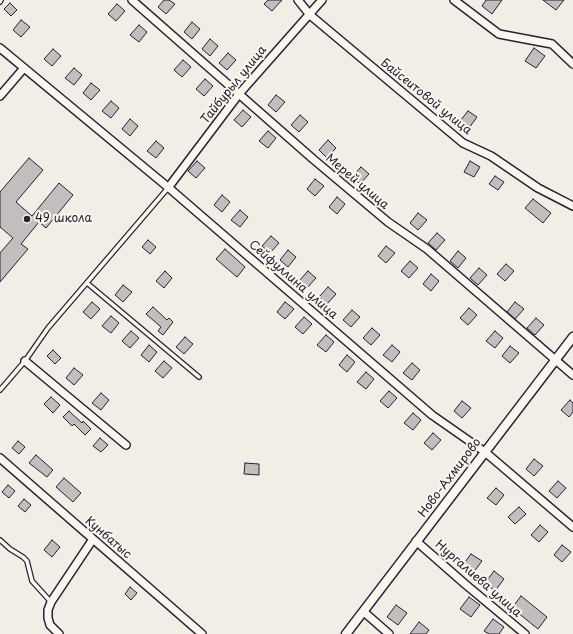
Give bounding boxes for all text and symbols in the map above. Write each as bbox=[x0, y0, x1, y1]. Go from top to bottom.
street label: Тайбурыл улица bbox=[198, 43, 270, 127]
street label: Байсеитовой улица bbox=[378, 56, 474, 138]
street label: Мерей улица bbox=[322, 151, 392, 213]
place label: 49 школа bbox=[35, 212, 92, 226]
marker: 49 школа bbox=[22, 214, 32, 224]
street label: Сейфуллина улица bbox=[246, 238, 340, 322]
street label: Ново-Ахмирово bbox=[416, 436, 484, 520]
street label: Кунбатыс bbox=[82, 514, 134, 562]
street label: Нургалиева улица bbox=[432, 538, 524, 620]

